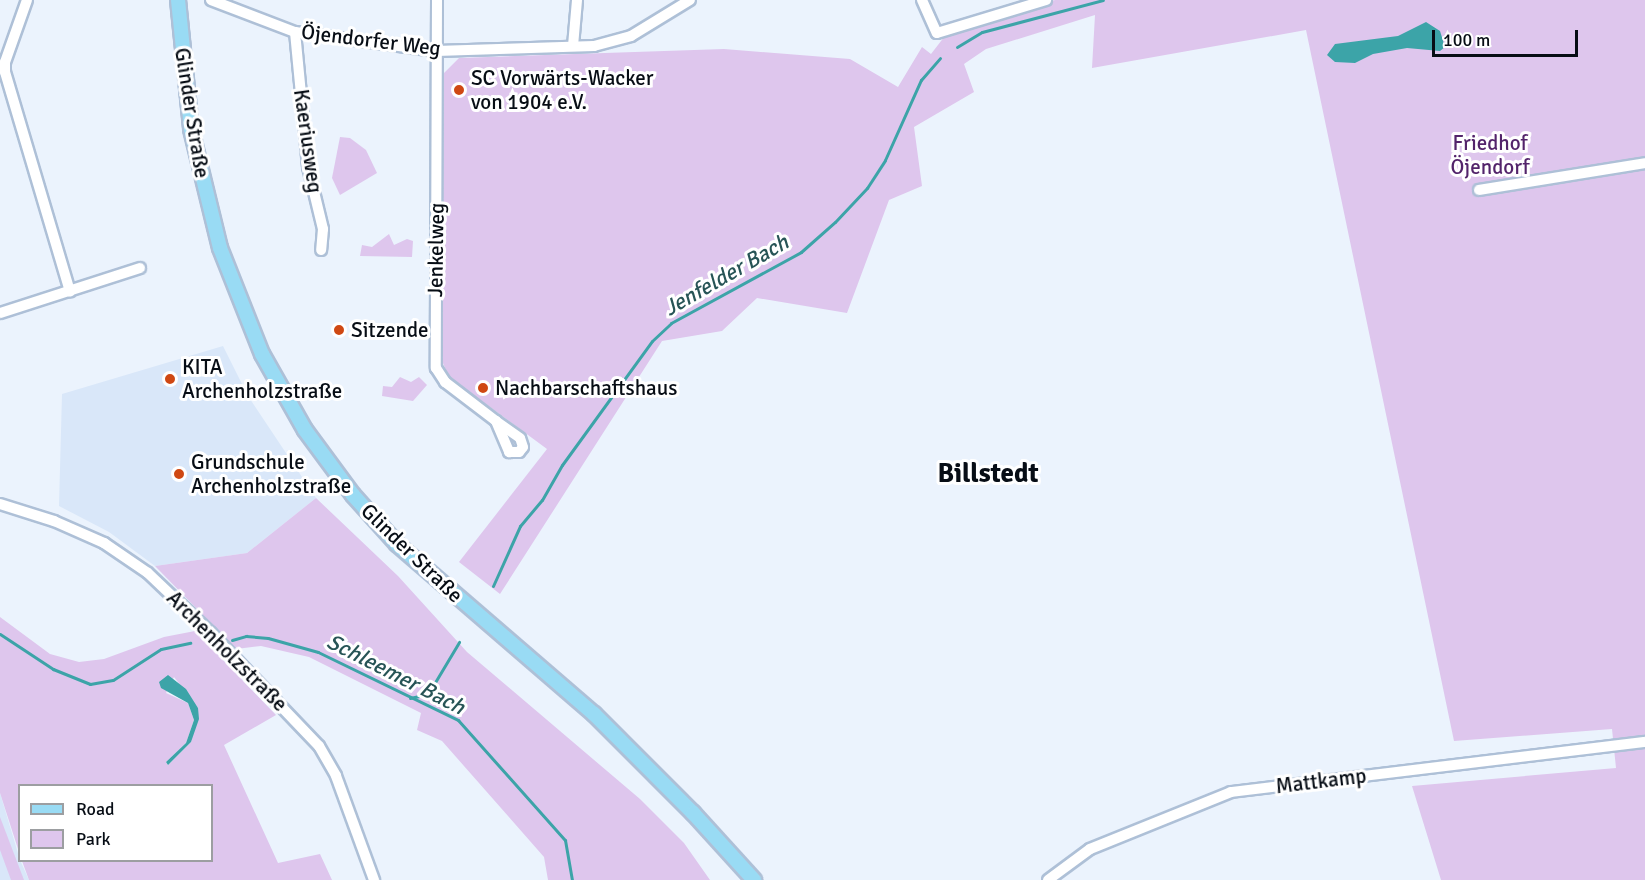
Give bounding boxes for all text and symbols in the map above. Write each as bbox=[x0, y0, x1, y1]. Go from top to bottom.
scale bar bbox=[1435, 18, 1580, 56]
street label: Öjendorfer Weg bbox=[300, 19, 442, 61]
text: 100 m bbox=[1443, 29, 1490, 51]
street label: Glinder Straße bbox=[169, 46, 215, 180]
place label: SC Vorwärts-Wacker von 1904 e.V. bbox=[471, 65, 654, 115]
marker: SC Vorwärts-Wacker von 1904 e.V. bbox=[452, 83, 466, 97]
street label: Kaeriusweg bbox=[288, 87, 328, 195]
park label: Friedhof Öjendorf bbox=[1450, 130, 1530, 180]
street label: Jenkelweg bbox=[423, 203, 449, 297]
water label: Jenfelder Bach bbox=[659, 229, 793, 321]
place label: Sitzende bbox=[351, 317, 429, 343]
marker: Sitzende bbox=[332, 323, 346, 337]
place label: KITA Archenholzstraße bbox=[182, 354, 342, 404]
marker: KITA Archenholzstraße bbox=[163, 372, 177, 386]
place label: Nachbarschaftshaus bbox=[495, 375, 677, 401]
marker: Nachbarschaftshaus bbox=[476, 381, 490, 395]
place label: Grundschule Archenholzstraße bbox=[191, 449, 351, 499]
district label: Billstedt bbox=[937, 458, 1039, 490]
marker: Grundschule Archenholzstraße bbox=[172, 467, 186, 481]
street label: Glinder Straße bbox=[356, 498, 468, 608]
street label: Archenholzstraße bbox=[161, 585, 293, 717]
water label: Schleemer Bach bbox=[323, 628, 469, 720]
street label: Mattkamp bbox=[1274, 763, 1368, 799]
legend bbox=[18, 784, 213, 862]
text: Road bbox=[76, 798, 115, 820]
text: Park bbox=[76, 828, 111, 850]

